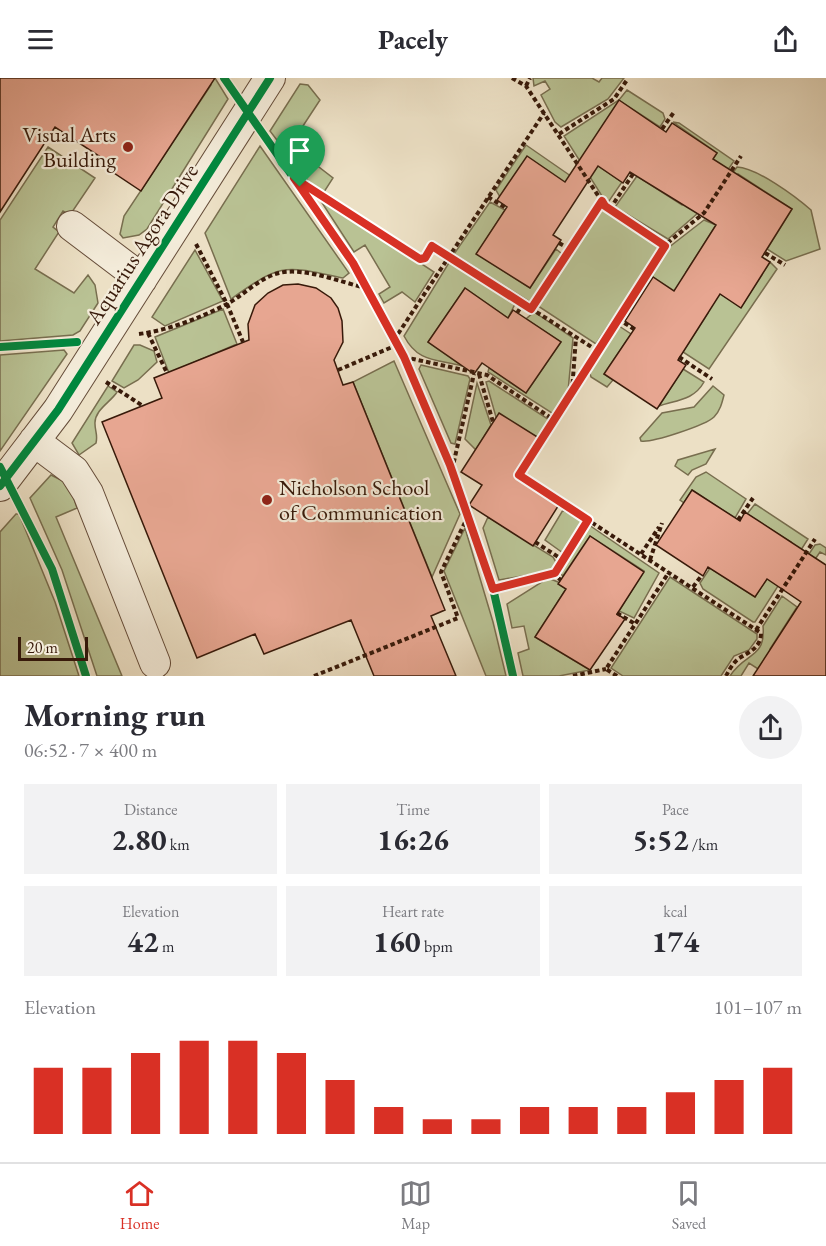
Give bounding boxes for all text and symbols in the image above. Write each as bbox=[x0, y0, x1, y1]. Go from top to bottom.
text: Pacely bbox=[378, 22, 448, 57]
icon: menu bbox=[24, 23, 57, 56]
icon: share bbox=[769, 23, 802, 56]
place label: Visual Arts Building bbox=[23, 120, 116, 174]
pin bbox=[274, 125, 325, 187]
icon: arrive bbox=[283, 134, 316, 167]
marker: Visual Arts Building bbox=[121, 140, 135, 154]
street label: Aquarius Agora Drive bbox=[79, 158, 205, 331]
place label: Nicholson School of Communication bbox=[279, 473, 443, 527]
marker: Nicholson School of Communication bbox=[260, 493, 274, 507]
scale bar bbox=[18, 634, 88, 662]
text: 20 m bbox=[27, 637, 58, 658]
text: Morning run bbox=[24, 693, 206, 736]
button: share bbox=[739, 696, 802, 759]
text: 06:52 · 7 × 400 m bbox=[24, 737, 157, 763]
text: Distance bbox=[124, 799, 177, 820]
text: Time bbox=[396, 799, 430, 820]
text: Pace bbox=[662, 799, 689, 820]
text: 2.80 bbox=[112, 820, 167, 859]
text: 16:26 bbox=[377, 820, 449, 859]
text: 5:52 bbox=[633, 820, 689, 859]
text: km bbox=[167, 834, 190, 855]
text: /km bbox=[689, 834, 718, 855]
text: Elevation bbox=[122, 901, 179, 922]
text: Heart rate bbox=[382, 901, 444, 922]
text: kcal bbox=[663, 901, 687, 922]
text: 42 bbox=[127, 922, 159, 961]
text: 160 bbox=[373, 922, 421, 961]
text: 174 bbox=[652, 922, 699, 961]
text: m bbox=[159, 936, 174, 957]
text: bpm bbox=[421, 936, 453, 957]
text: Elevation bbox=[24, 994, 96, 1020]
text: 101–107 m bbox=[714, 994, 802, 1020]
tab: Home bbox=[120, 1177, 159, 1234]
tab: Map bbox=[399, 1177, 432, 1234]
tab: Saved bbox=[672, 1177, 706, 1234]

